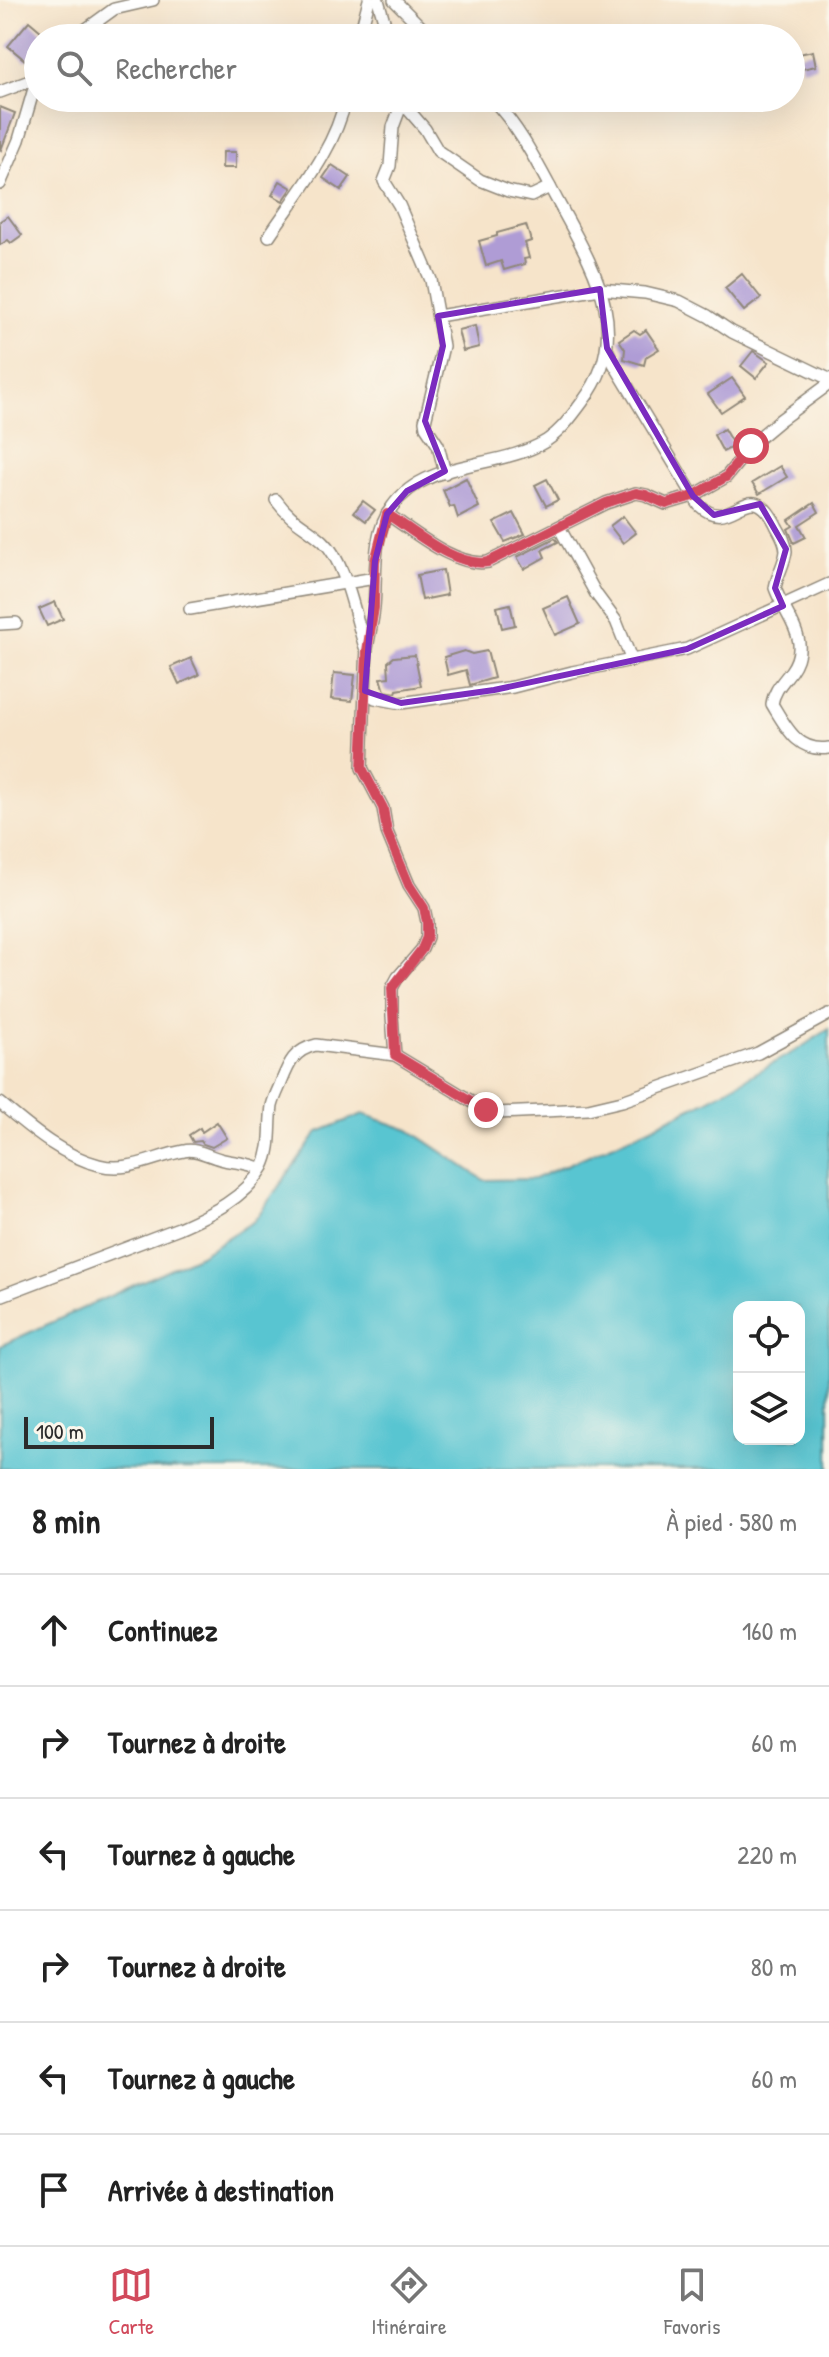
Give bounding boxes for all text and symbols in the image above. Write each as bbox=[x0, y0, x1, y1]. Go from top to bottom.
search box bbox=[24, 24, 805, 112]
icon: search bbox=[52, 46, 96, 90]
text: Rechercher bbox=[116, 48, 237, 88]
route start bbox=[733, 428, 769, 464]
route end bbox=[468, 1092, 504, 1128]
map controls bbox=[733, 1301, 805, 1445]
button: locate bbox=[733, 1301, 805, 1373]
button: layers bbox=[733, 1373, 805, 1445]
scale bar bbox=[24, 1413, 214, 1449]
text: 100 m bbox=[36, 1416, 84, 1446]
text: 8 min bbox=[32, 1498, 101, 1544]
text: À pied · 580 m bbox=[666, 1504, 797, 1539]
icon: ahead bbox=[32, 1608, 76, 1652]
text: Continuez bbox=[108, 1610, 217, 1650]
text: 160 m bbox=[742, 1613, 797, 1648]
icon: right bbox=[32, 1720, 76, 1764]
text: Tournez à droite bbox=[108, 1722, 286, 1762]
text: 60 m bbox=[751, 1725, 797, 1760]
icon: left bbox=[32, 1832, 76, 1876]
text: Tournez à gauche bbox=[108, 1834, 295, 1874]
text: 220 m bbox=[737, 1837, 797, 1872]
icon: right bbox=[32, 1944, 76, 1988]
text: Tournez à droite bbox=[108, 1946, 286, 1986]
text: 80 m bbox=[750, 1949, 797, 1984]
icon: left bbox=[32, 2056, 76, 2100]
text: Tournez à gauche bbox=[108, 2058, 295, 2098]
text: 60 m bbox=[751, 2061, 797, 2096]
icon: arrive bbox=[32, 2168, 76, 2212]
text: Arrivée à destination bbox=[108, 2170, 334, 2210]
tab: Carte bbox=[109, 2263, 154, 2341]
tab: Itinéraire bbox=[371, 2263, 447, 2341]
tab: Favoris bbox=[664, 2263, 720, 2341]

